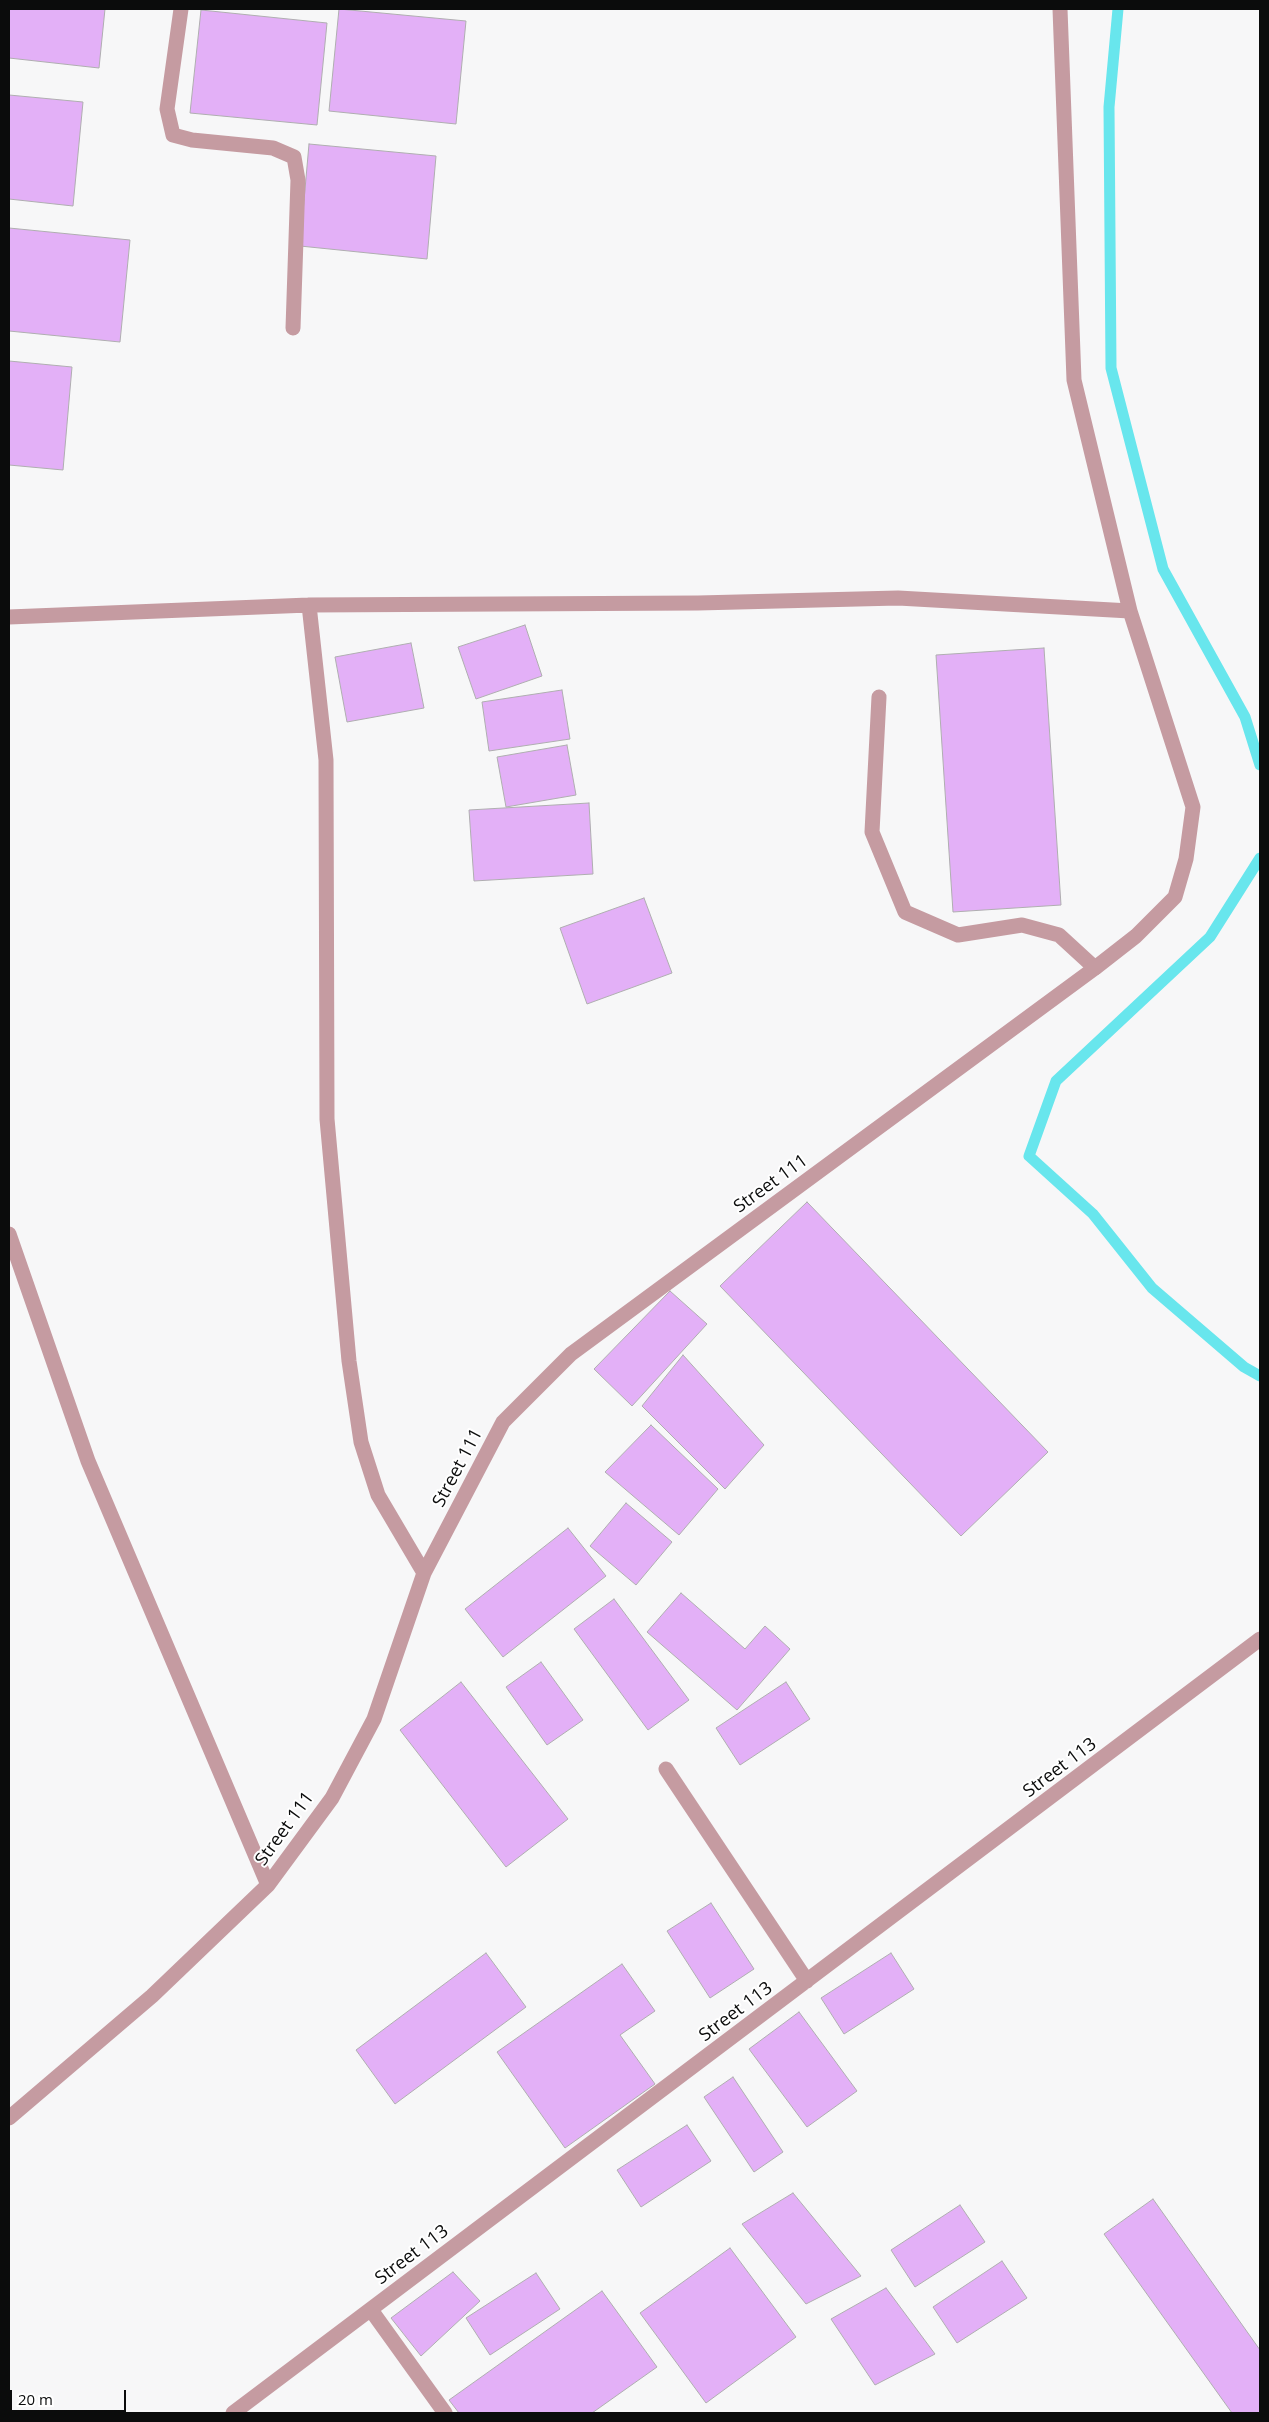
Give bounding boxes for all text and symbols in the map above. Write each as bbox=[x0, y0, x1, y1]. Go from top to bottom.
street label: Street 111 bbox=[730, 1150, 812, 1218]
street label: Street 111 bbox=[428, 1425, 488, 1511]
street label: Street 113 bbox=[1019, 1734, 1101, 1802]
street label: Street 111 bbox=[251, 1788, 319, 1870]
street label: Street 113 bbox=[695, 1978, 777, 2046]
street label: Street 113 bbox=[371, 2221, 453, 2289]
scale bar bbox=[12, 2380, 129, 2412]
text: 20 m bbox=[18, 2389, 53, 2409]

